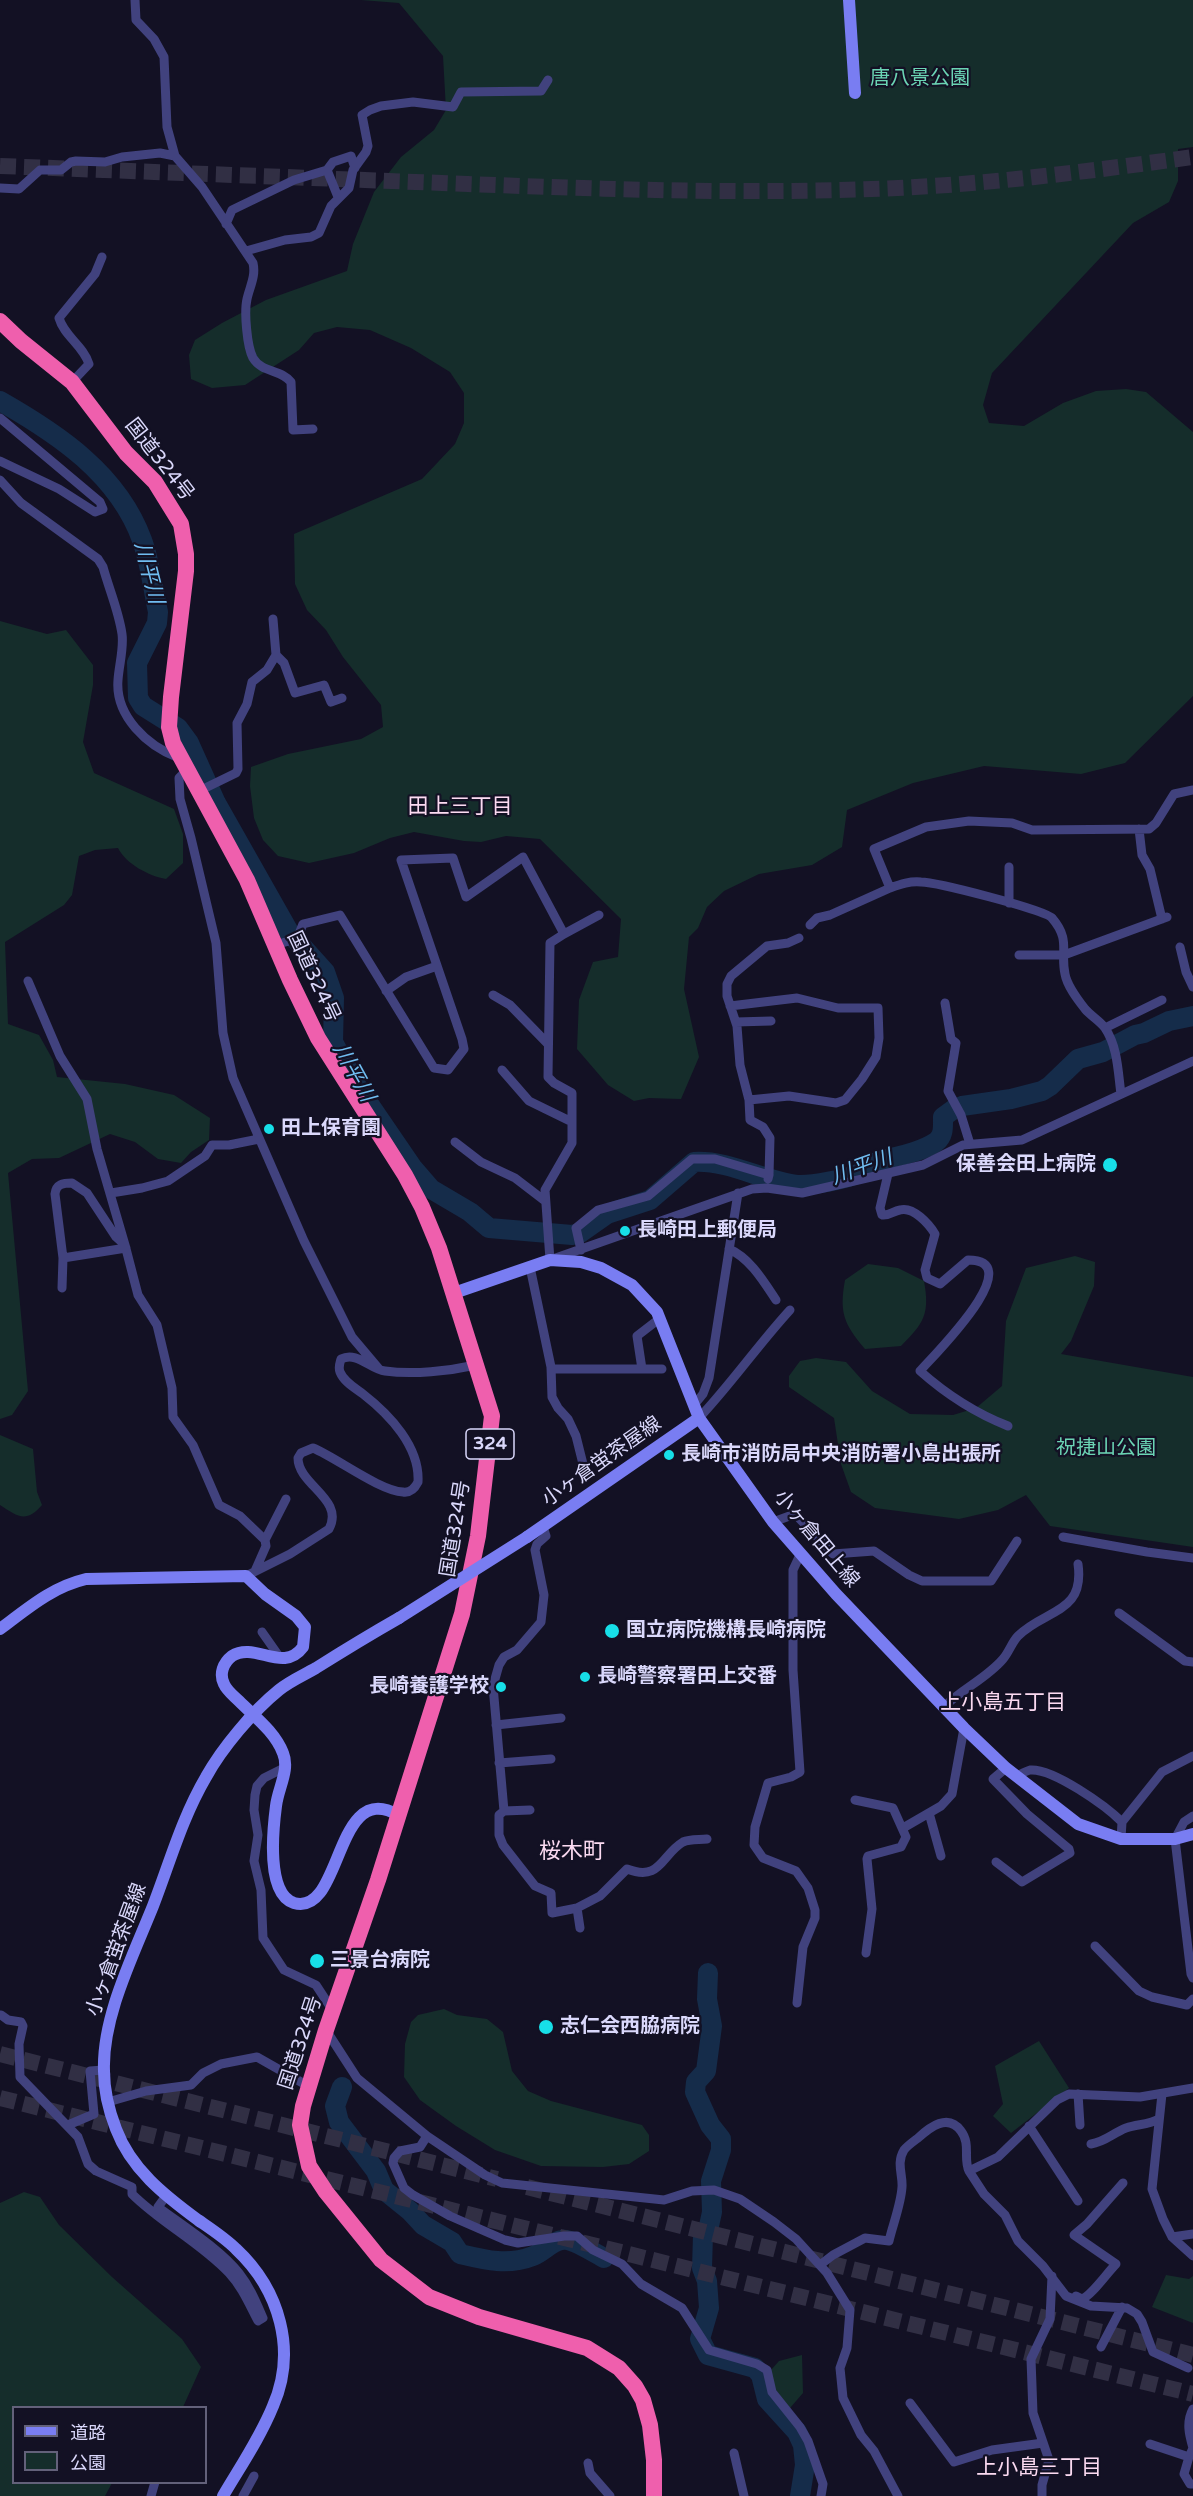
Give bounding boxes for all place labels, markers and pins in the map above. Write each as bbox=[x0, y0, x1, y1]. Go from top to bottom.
place label: 田上保育園 bbox=[281, 1117, 381, 1141]
marker: 田上保育園 bbox=[262, 1122, 276, 1136]
place label: 保善会田上病院 bbox=[956, 1153, 1096, 1177]
marker: 保善会田上病院 bbox=[1101, 1156, 1119, 1174]
place label: 長崎田上郵便局 bbox=[637, 1219, 777, 1243]
marker: 長崎田上郵便局 bbox=[618, 1224, 632, 1238]
place label: 長崎市消防局中央消防署小島出張所 bbox=[681, 1443, 1001, 1467]
marker: 長崎市消防局中央消防署小島出張所 bbox=[662, 1448, 676, 1462]
place label: 国立病院機構長崎病院 bbox=[626, 1619, 826, 1643]
marker: 国立病院機構長崎病院 bbox=[603, 1622, 621, 1640]
place label: 長崎警察署田上交番 bbox=[597, 1665, 777, 1689]
marker: 長崎警察署田上交番 bbox=[578, 1670, 592, 1684]
place label: 長崎養護学校 bbox=[369, 1675, 489, 1699]
marker: 長崎養護学校 bbox=[494, 1680, 508, 1694]
place label: 三景台病院 bbox=[330, 1949, 430, 1973]
marker: 三景台病院 bbox=[308, 1952, 326, 1970]
place label: 志仁会西脇病院 bbox=[560, 2015, 700, 2039]
marker: 志仁会西脇病院 bbox=[537, 2018, 555, 2036]

